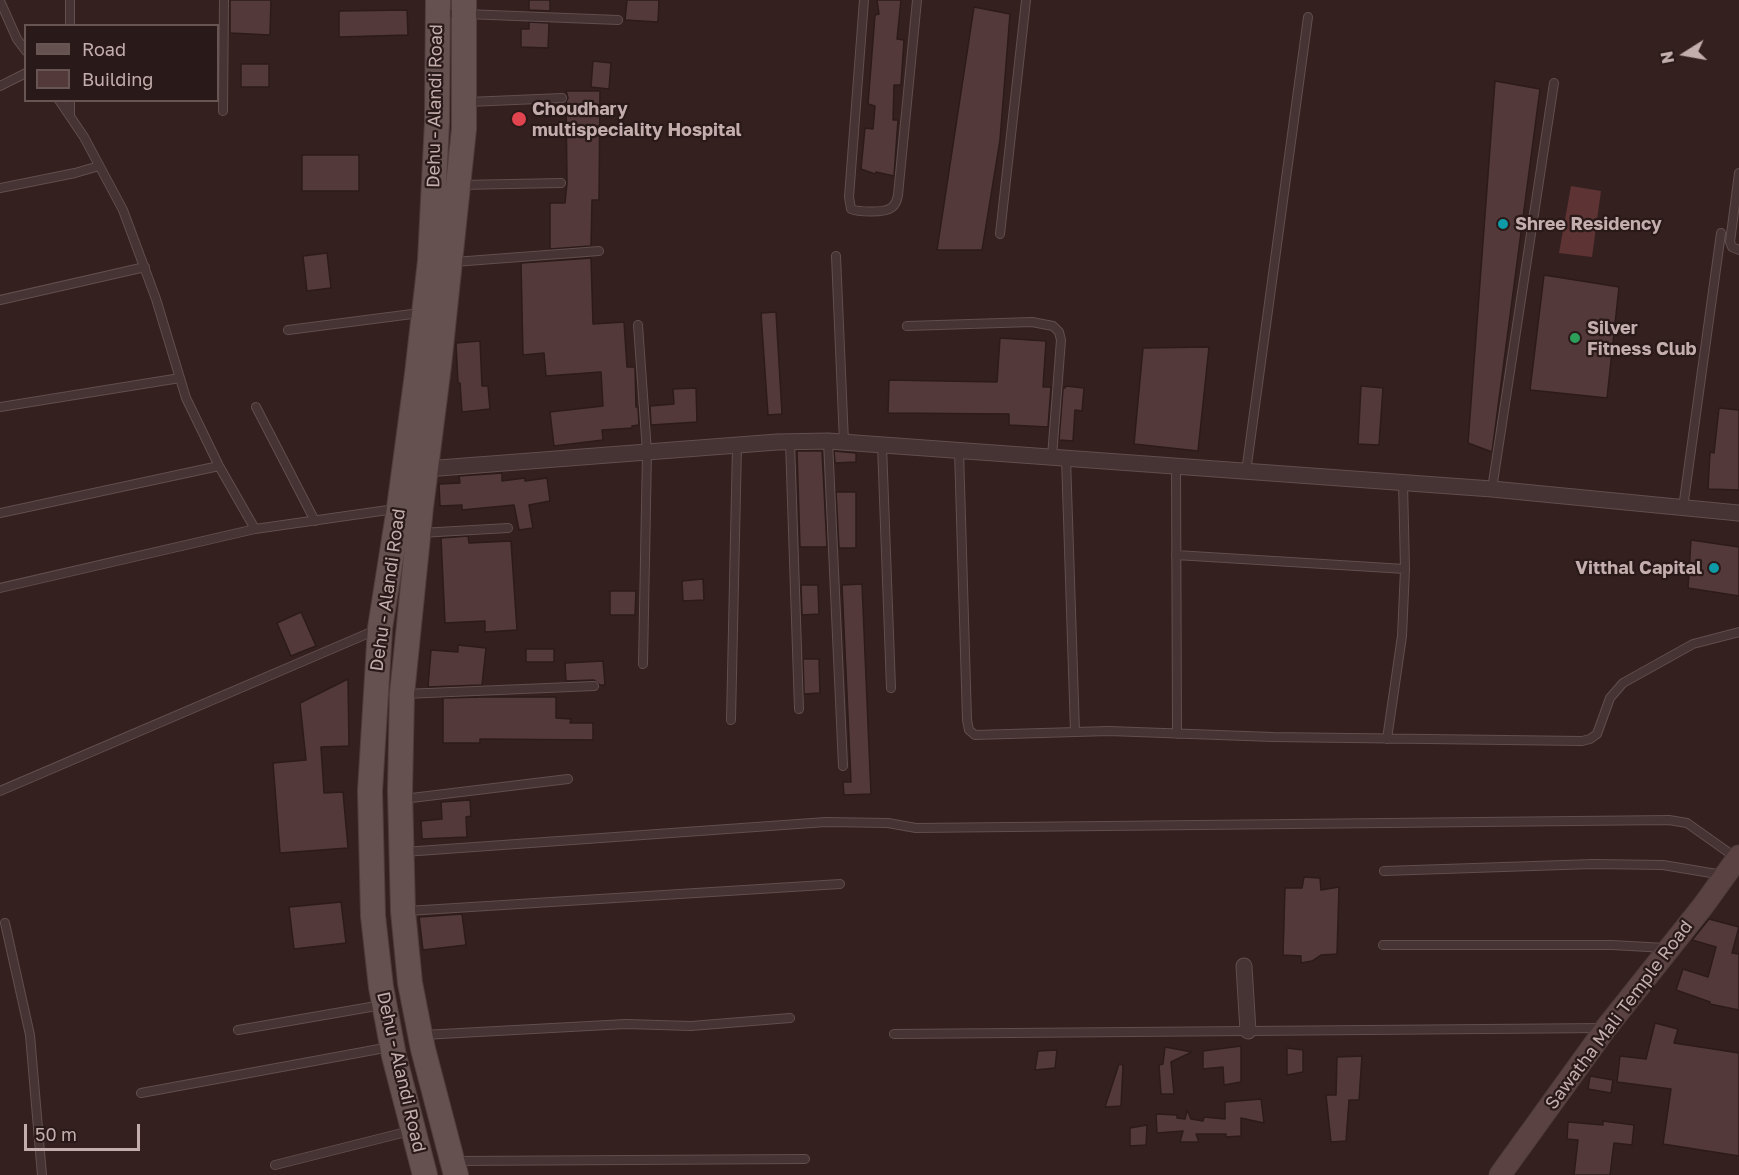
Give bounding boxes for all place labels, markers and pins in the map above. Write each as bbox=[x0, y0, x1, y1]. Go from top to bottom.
place label: Choudhary multispeciality Hospital bbox=[532, 98, 742, 140]
marker: Choudhary multispeciality Hospital bbox=[510, 110, 528, 128]
place label: Shree Residency bbox=[1515, 213, 1662, 235]
marker: Shree Residency bbox=[1496, 217, 1510, 231]
place label: Silver Fitness Club bbox=[1587, 317, 1697, 360]
marker: Silver Fitness Club bbox=[1568, 331, 1582, 345]
place label: Vitthal Capital bbox=[1575, 557, 1702, 579]
marker: Vitthal Capital bbox=[1707, 561, 1721, 575]

